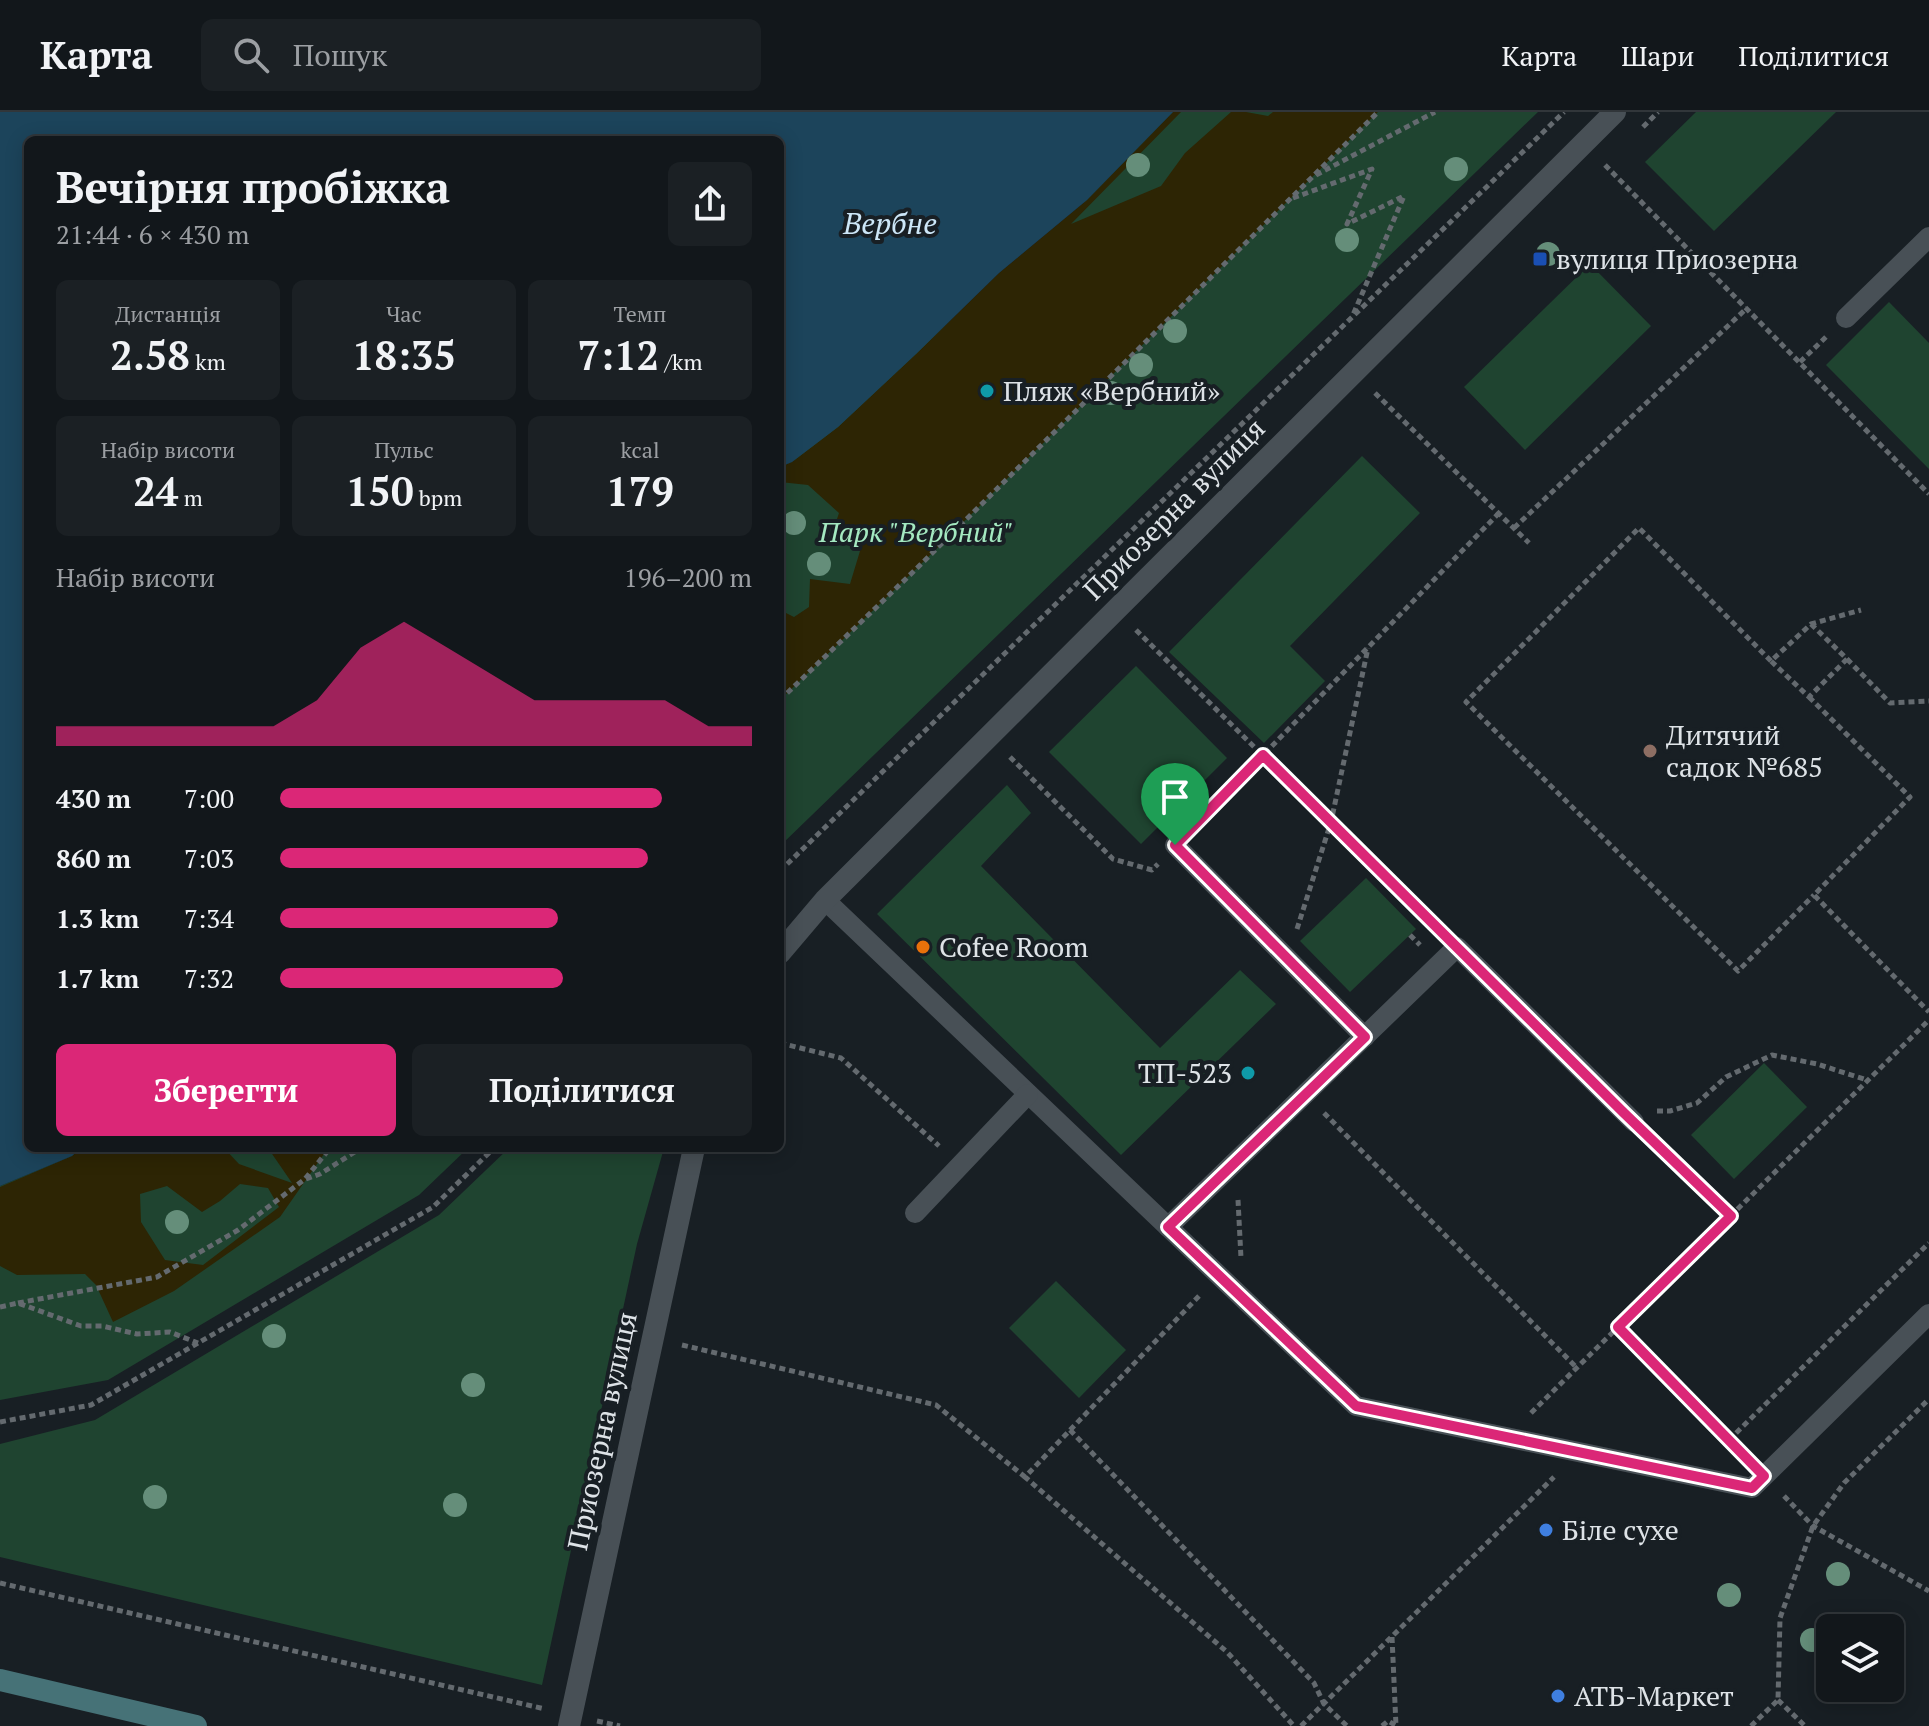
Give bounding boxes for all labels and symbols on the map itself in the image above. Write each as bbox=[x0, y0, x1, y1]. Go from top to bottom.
water label: Вербне bbox=[842, 203, 937, 243]
place label: вулиця Приозерна bbox=[1556, 240, 1799, 277]
marker: вулиця Приозерна bbox=[1531, 250, 1549, 268]
place label: Пляж «Вербний» bbox=[1003, 372, 1220, 409]
marker: Пляж «Вербний» bbox=[978, 382, 996, 400]
street label: Приозерна вулиця bbox=[1075, 410, 1272, 607]
park label: Парк "Вербний" bbox=[818, 513, 1013, 550]
place label: Дитячий садок №685 bbox=[1666, 716, 1823, 785]
marker: Дитячий садок №685 bbox=[1641, 742, 1659, 760]
pin bbox=[1141, 763, 1209, 845]
place label: Cofee Room bbox=[939, 928, 1088, 965]
marker: Cofee Room bbox=[914, 938, 932, 956]
place label: ТП-523 bbox=[1138, 1054, 1232, 1091]
marker: ТП-523 bbox=[1239, 1064, 1257, 1082]
street label: Приозерна вулиця bbox=[558, 1308, 645, 1553]
place label: Біле сухе bbox=[1562, 1511, 1679, 1548]
marker: Біле сухе bbox=[1537, 1521, 1555, 1539]
place label: АТБ-Маркет bbox=[1574, 1677, 1734, 1714]
marker: АТБ-Маркет bbox=[1549, 1687, 1567, 1705]

